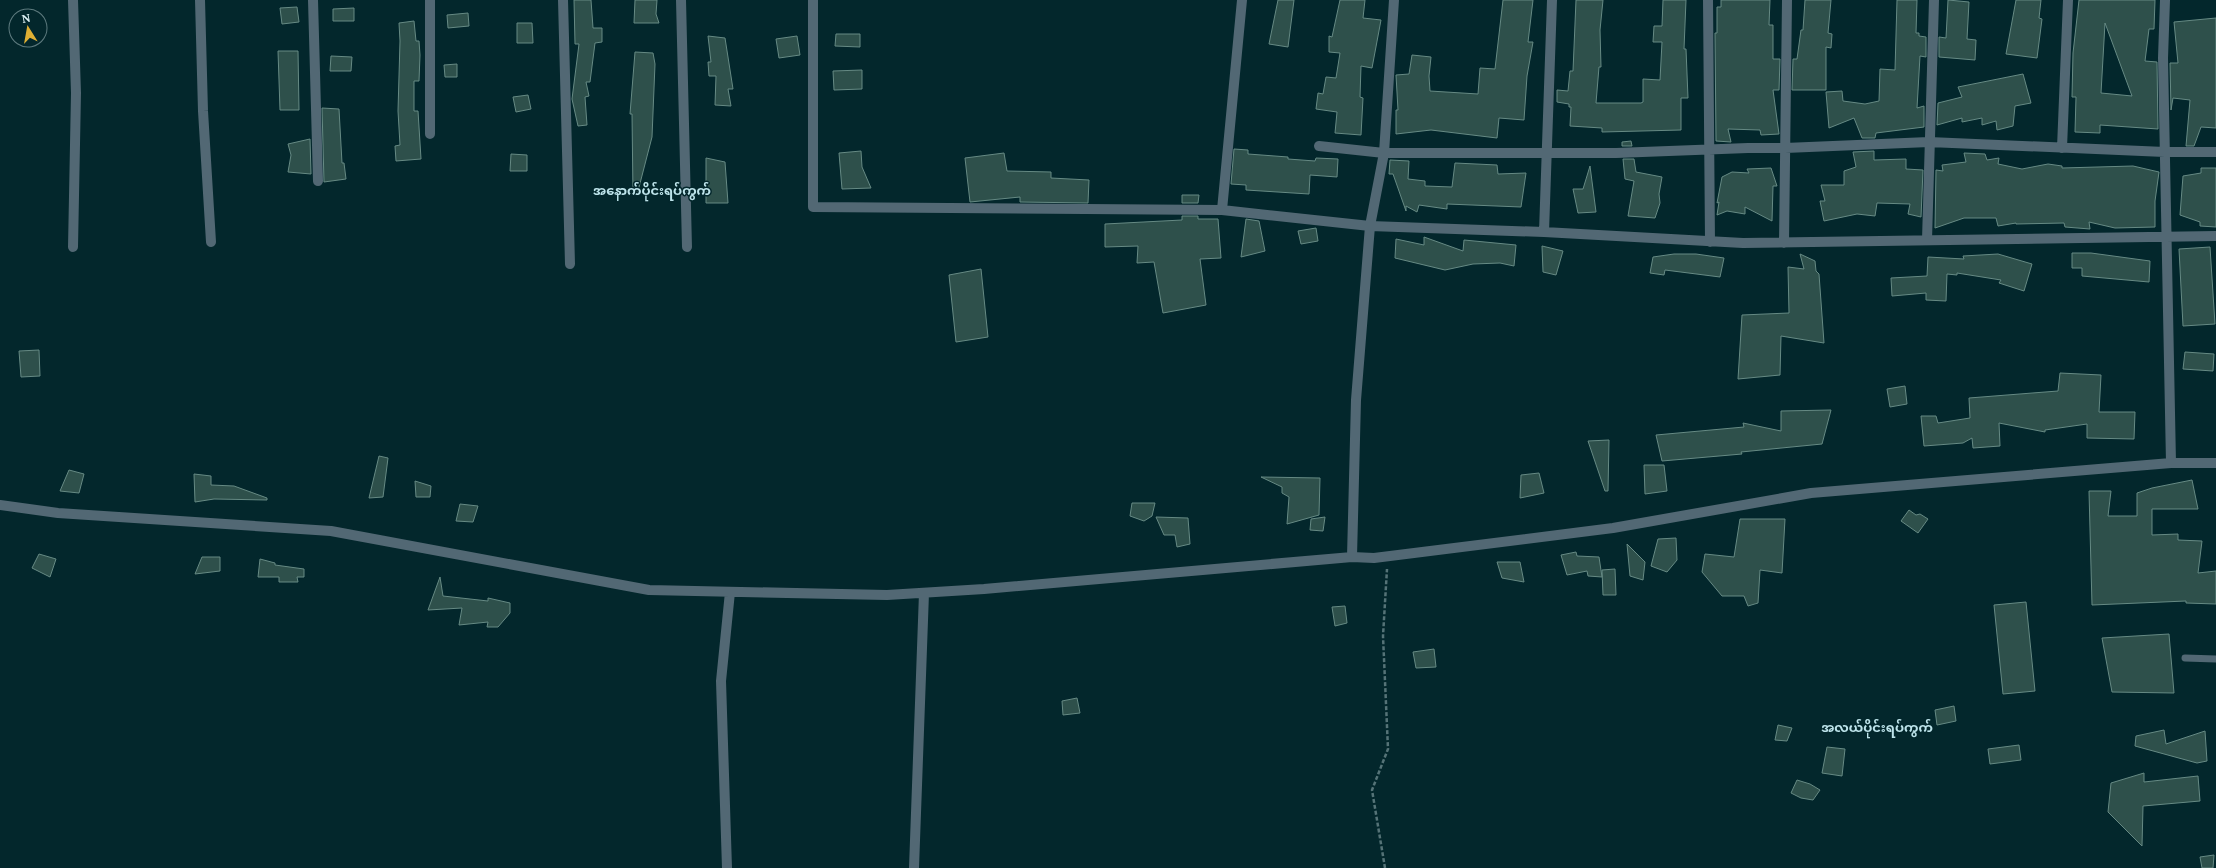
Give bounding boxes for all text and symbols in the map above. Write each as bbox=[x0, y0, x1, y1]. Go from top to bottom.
north arrow bbox=[8, 8, 48, 48]
text: N bbox=[21, 10, 32, 26]
district label: အနောက်ပိုင်းရပ်ကွက် bbox=[593, 181, 711, 202]
district label: အလယ်ပိုင်းရပ်ကွက် bbox=[1821, 718, 1933, 739]

